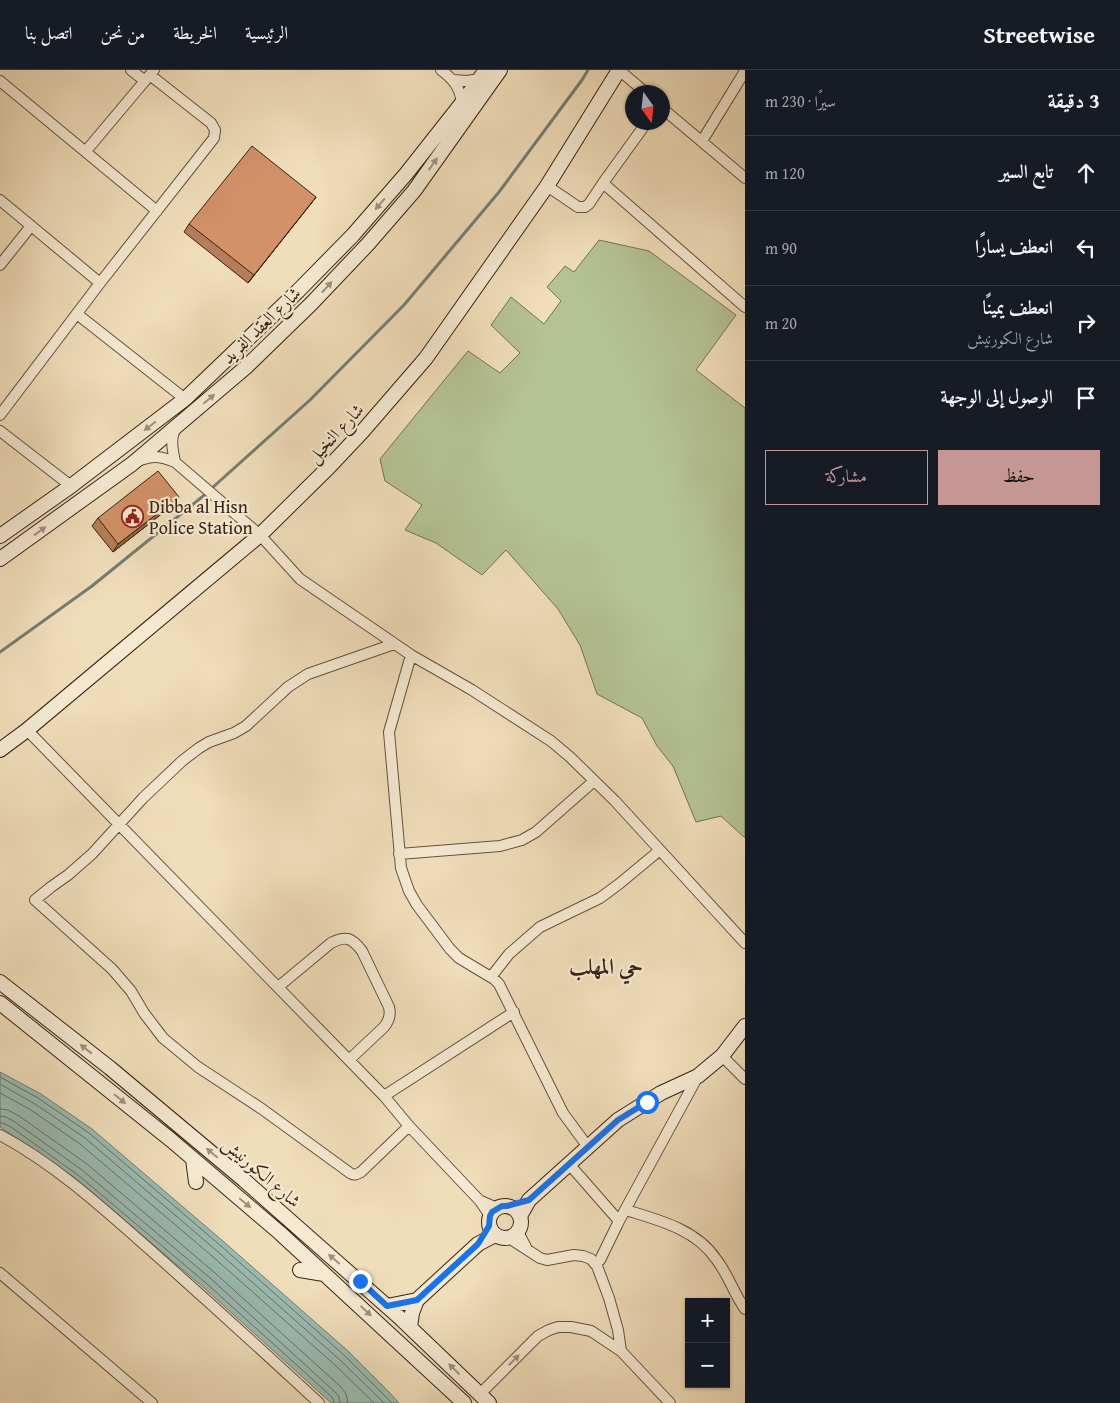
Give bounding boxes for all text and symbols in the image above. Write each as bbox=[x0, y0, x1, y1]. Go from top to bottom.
text: Streetwise bbox=[983, 17, 1095, 52]
text: اتصل بنا bbox=[25, 19, 72, 46]
text: من نحن bbox=[100, 19, 145, 46]
text: الخريطة bbox=[173, 19, 217, 46]
text: الرئيسية bbox=[245, 19, 288, 46]
north arrow bbox=[625, 85, 670, 130]
text: 3 دقيقة bbox=[1048, 85, 1100, 116]
text: سيرًا · 230 m bbox=[765, 89, 836, 113]
one-way arrow bbox=[428, 157, 438, 171]
text: تابع السير bbox=[999, 157, 1053, 185]
icon: ahead bbox=[1072, 159, 1100, 187]
text: 120 m bbox=[765, 161, 805, 185]
one-way arrow bbox=[374, 198, 386, 210]
text: انعطف يسارًا bbox=[975, 232, 1053, 260]
icon: left bbox=[1072, 234, 1100, 262]
text: 90 m bbox=[765, 236, 797, 260]
street label: شارع العقد الفريد bbox=[215, 280, 308, 371]
one-way arrow bbox=[321, 281, 333, 293]
text: انعطف يمينًا bbox=[983, 293, 1053, 321]
icon: right bbox=[1072, 309, 1100, 337]
text: 20 m bbox=[765, 311, 797, 335]
text: شارع الكورنيش bbox=[967, 326, 1053, 350]
text: الوصول إلى الوجهة bbox=[941, 382, 1053, 410]
icon: arrive bbox=[1072, 384, 1100, 412]
one-way arrow bbox=[203, 393, 216, 404]
street label: شارع النخيل bbox=[300, 397, 371, 470]
one-way arrow bbox=[144, 420, 157, 431]
button: مشاركة bbox=[765, 450, 928, 505]
button: حفظ bbox=[938, 450, 1100, 505]
place label: Dibba al Hisn Police Station bbox=[149, 493, 253, 541]
public building icon: Dibba al Hisn Police Station bbox=[121, 504, 145, 528]
one-way arrow bbox=[33, 526, 47, 536]
district label: حي المهلب bbox=[569, 950, 643, 985]
one-way arrow bbox=[80, 1043, 93, 1054]
route start bbox=[636, 1091, 659, 1114]
one-way arrow bbox=[113, 1094, 126, 1105]
street label: شارع الكورنيش bbox=[215, 1130, 307, 1215]
one-way arrow bbox=[205, 1147, 218, 1158]
one-way arrow bbox=[238, 1197, 251, 1208]
one-way arrow bbox=[329, 1253, 341, 1265]
route end bbox=[349, 1270, 372, 1293]
map controls bbox=[685, 1298, 730, 1388]
button: + bbox=[685, 1298, 730, 1343]
one-way arrow bbox=[359, 1306, 372, 1317]
button: − bbox=[685, 1343, 730, 1388]
one-way arrow bbox=[508, 1354, 520, 1366]
one-way arrow bbox=[448, 1363, 460, 1375]

